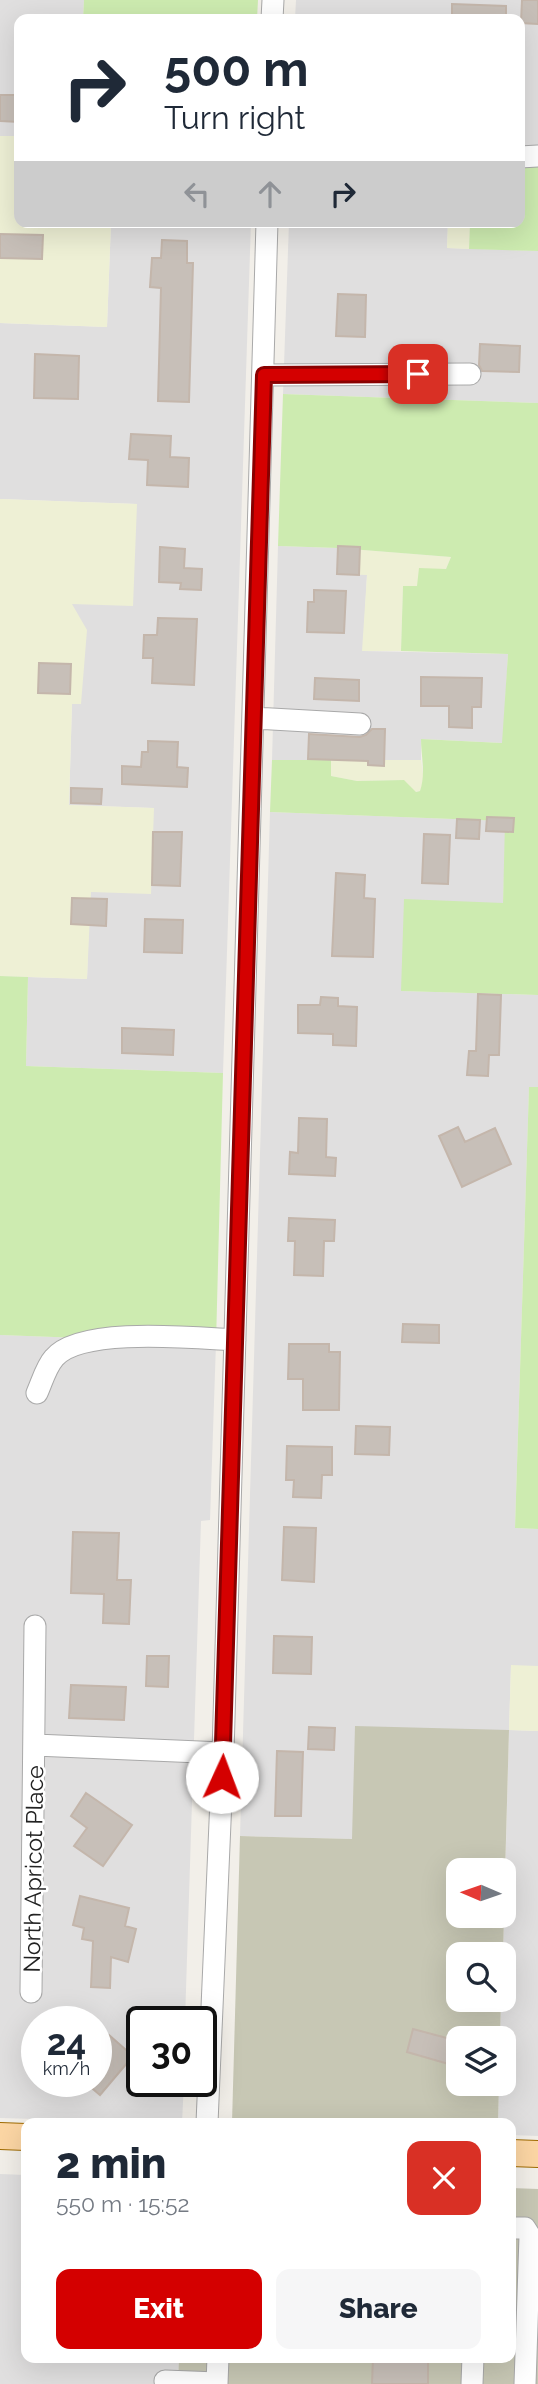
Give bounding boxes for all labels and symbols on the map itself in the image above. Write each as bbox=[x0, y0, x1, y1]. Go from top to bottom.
pin bbox=[388, 344, 448, 404]
position arrow bbox=[185, 1740, 259, 1814]
street label: North Apricot Place bbox=[18, 1765, 48, 1973]
north arrow bbox=[446, 1858, 516, 1928]
speed limit sign: 30 bbox=[126, 2006, 217, 2097]

